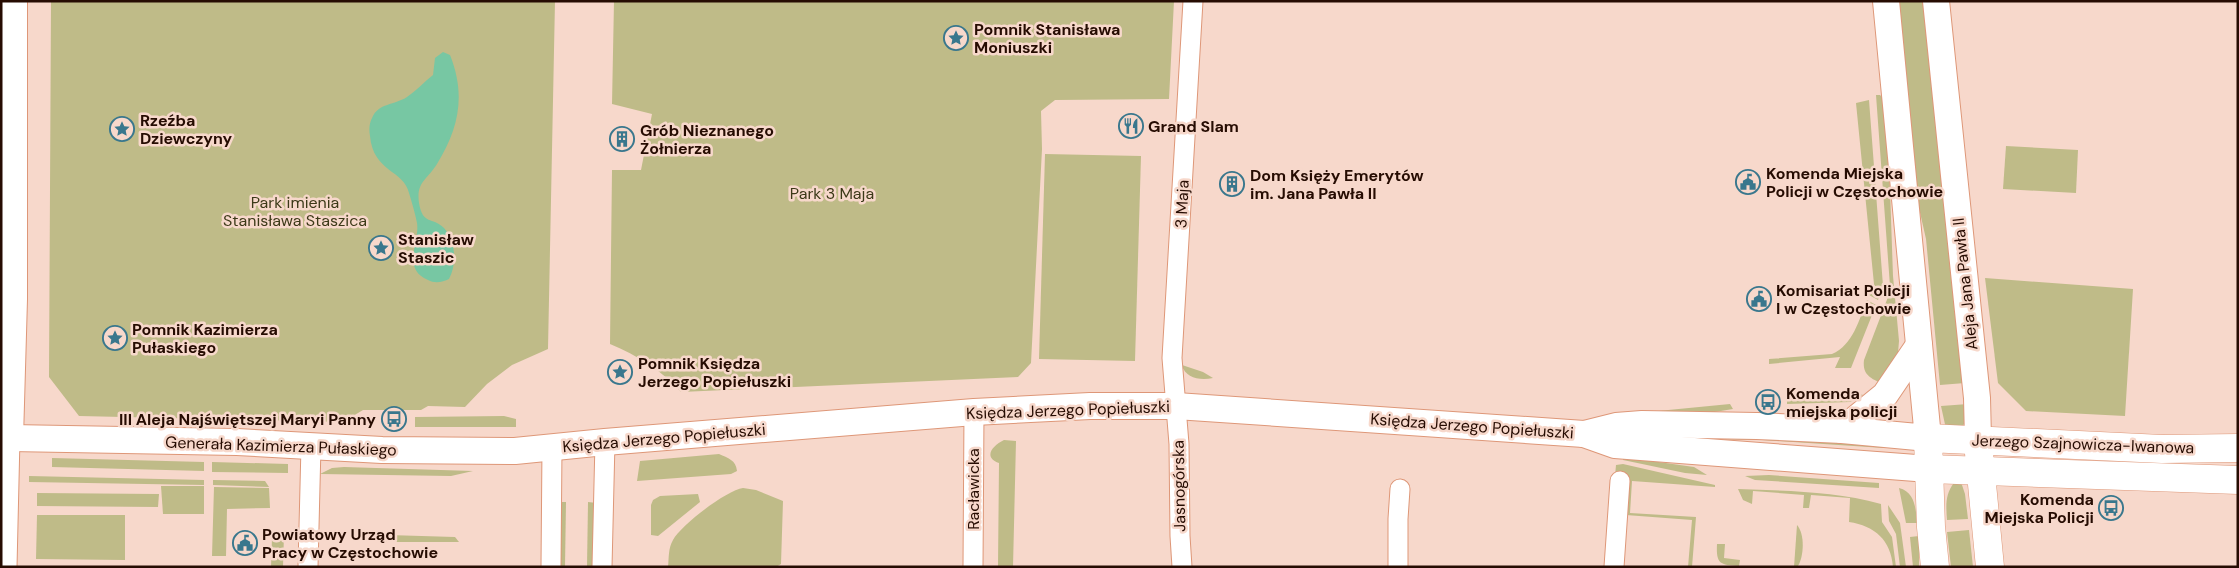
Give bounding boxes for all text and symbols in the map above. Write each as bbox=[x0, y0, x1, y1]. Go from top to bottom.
place label: Pomnik Stanisława Moniuszki bbox=[974, 19, 1120, 58]
place icon: Pomnik Stanisława Moniuszki bbox=[943, 25, 969, 51]
place label: Rzeźba Dziewczyny bbox=[140, 110, 232, 149]
restaurant icon: Grand Slam bbox=[1118, 113, 1144, 139]
place icon: Rzeźba Dziewczyny bbox=[109, 116, 135, 142]
place label: Grand Slam bbox=[1148, 116, 1239, 137]
place label: Grób Nieznanego Żołnierza bbox=[640, 120, 774, 159]
building icon: Grób Nieznanego Żołnierza bbox=[609, 126, 635, 152]
place label: Komenda Miejska Policji w Częstochowie bbox=[1766, 163, 1943, 202]
place label: Dom Księży Emerytów im. Jana Pawła II bbox=[1250, 165, 1424, 204]
public building icon: Komenda Miejska Policji w Częstochowie bbox=[1735, 169, 1761, 195]
building icon: Dom Księży Emerytów im. Jana Pawła II bbox=[1219, 171, 1245, 197]
street label: 3 Maja bbox=[1170, 179, 1194, 229]
park label: Park 3 Maja bbox=[790, 183, 874, 204]
park label: Park imienia Stanisława Staszica bbox=[223, 192, 367, 231]
street label: Aleja Jana Pawła II bbox=[1948, 217, 1982, 351]
place label: Stanisław Staszic bbox=[398, 229, 474, 268]
place icon: Stanisław Staszic bbox=[368, 235, 394, 261]
place label: Komisariat Policji I w Częstochowie bbox=[1776, 280, 1911, 319]
public building icon: Komisariat Policji I w Częstochowie bbox=[1746, 286, 1772, 312]
place label: Pomnik Kazimierza Pułaskiego bbox=[132, 319, 278, 358]
place icon: Pomnik Kazimierza Pułaskiego bbox=[102, 325, 128, 351]
place label: Pomnik Księdza Jerzego Popiełuszki bbox=[638, 353, 791, 392]
place icon: Pomnik Księdza Jerzego Popiełuszki bbox=[607, 359, 633, 385]
place label: Komenda miejska policji bbox=[1786, 383, 1897, 422]
bus stop icon: Komenda miejska policji bbox=[1755, 389, 1781, 415]
street label: Księdza Jerzego Popiełuszki bbox=[966, 396, 1170, 424]
bus stop icon: III Aleja Najświętszej Maryi Panny bbox=[381, 406, 407, 432]
street label: Księdza Jerzego Popiełuszki bbox=[1370, 408, 1574, 444]
place label: III Aleja Najświętszej Maryi Panny bbox=[119, 409, 376, 430]
street label: Księdza Jerzego Popiełuszki bbox=[562, 419, 766, 457]
street label: Jerzego Szajnowicza-Iwanowa bbox=[1971, 430, 2195, 458]
street label: Generała Kazimierza Pułaskiego bbox=[165, 431, 397, 461]
street label: Jasnogórska bbox=[1168, 440, 1190, 532]
street label: Racławicka bbox=[963, 448, 984, 530]
place label: Komenda Miejska Policji bbox=[1985, 489, 2094, 528]
bus stop icon: Komenda Miejska Policji bbox=[2098, 495, 2124, 521]
place label: Powiatowy Urząd Pracy w Częstochowie bbox=[262, 524, 438, 563]
public building icon: Powiatowy Urząd Pracy w Częstochowie bbox=[232, 530, 258, 556]

